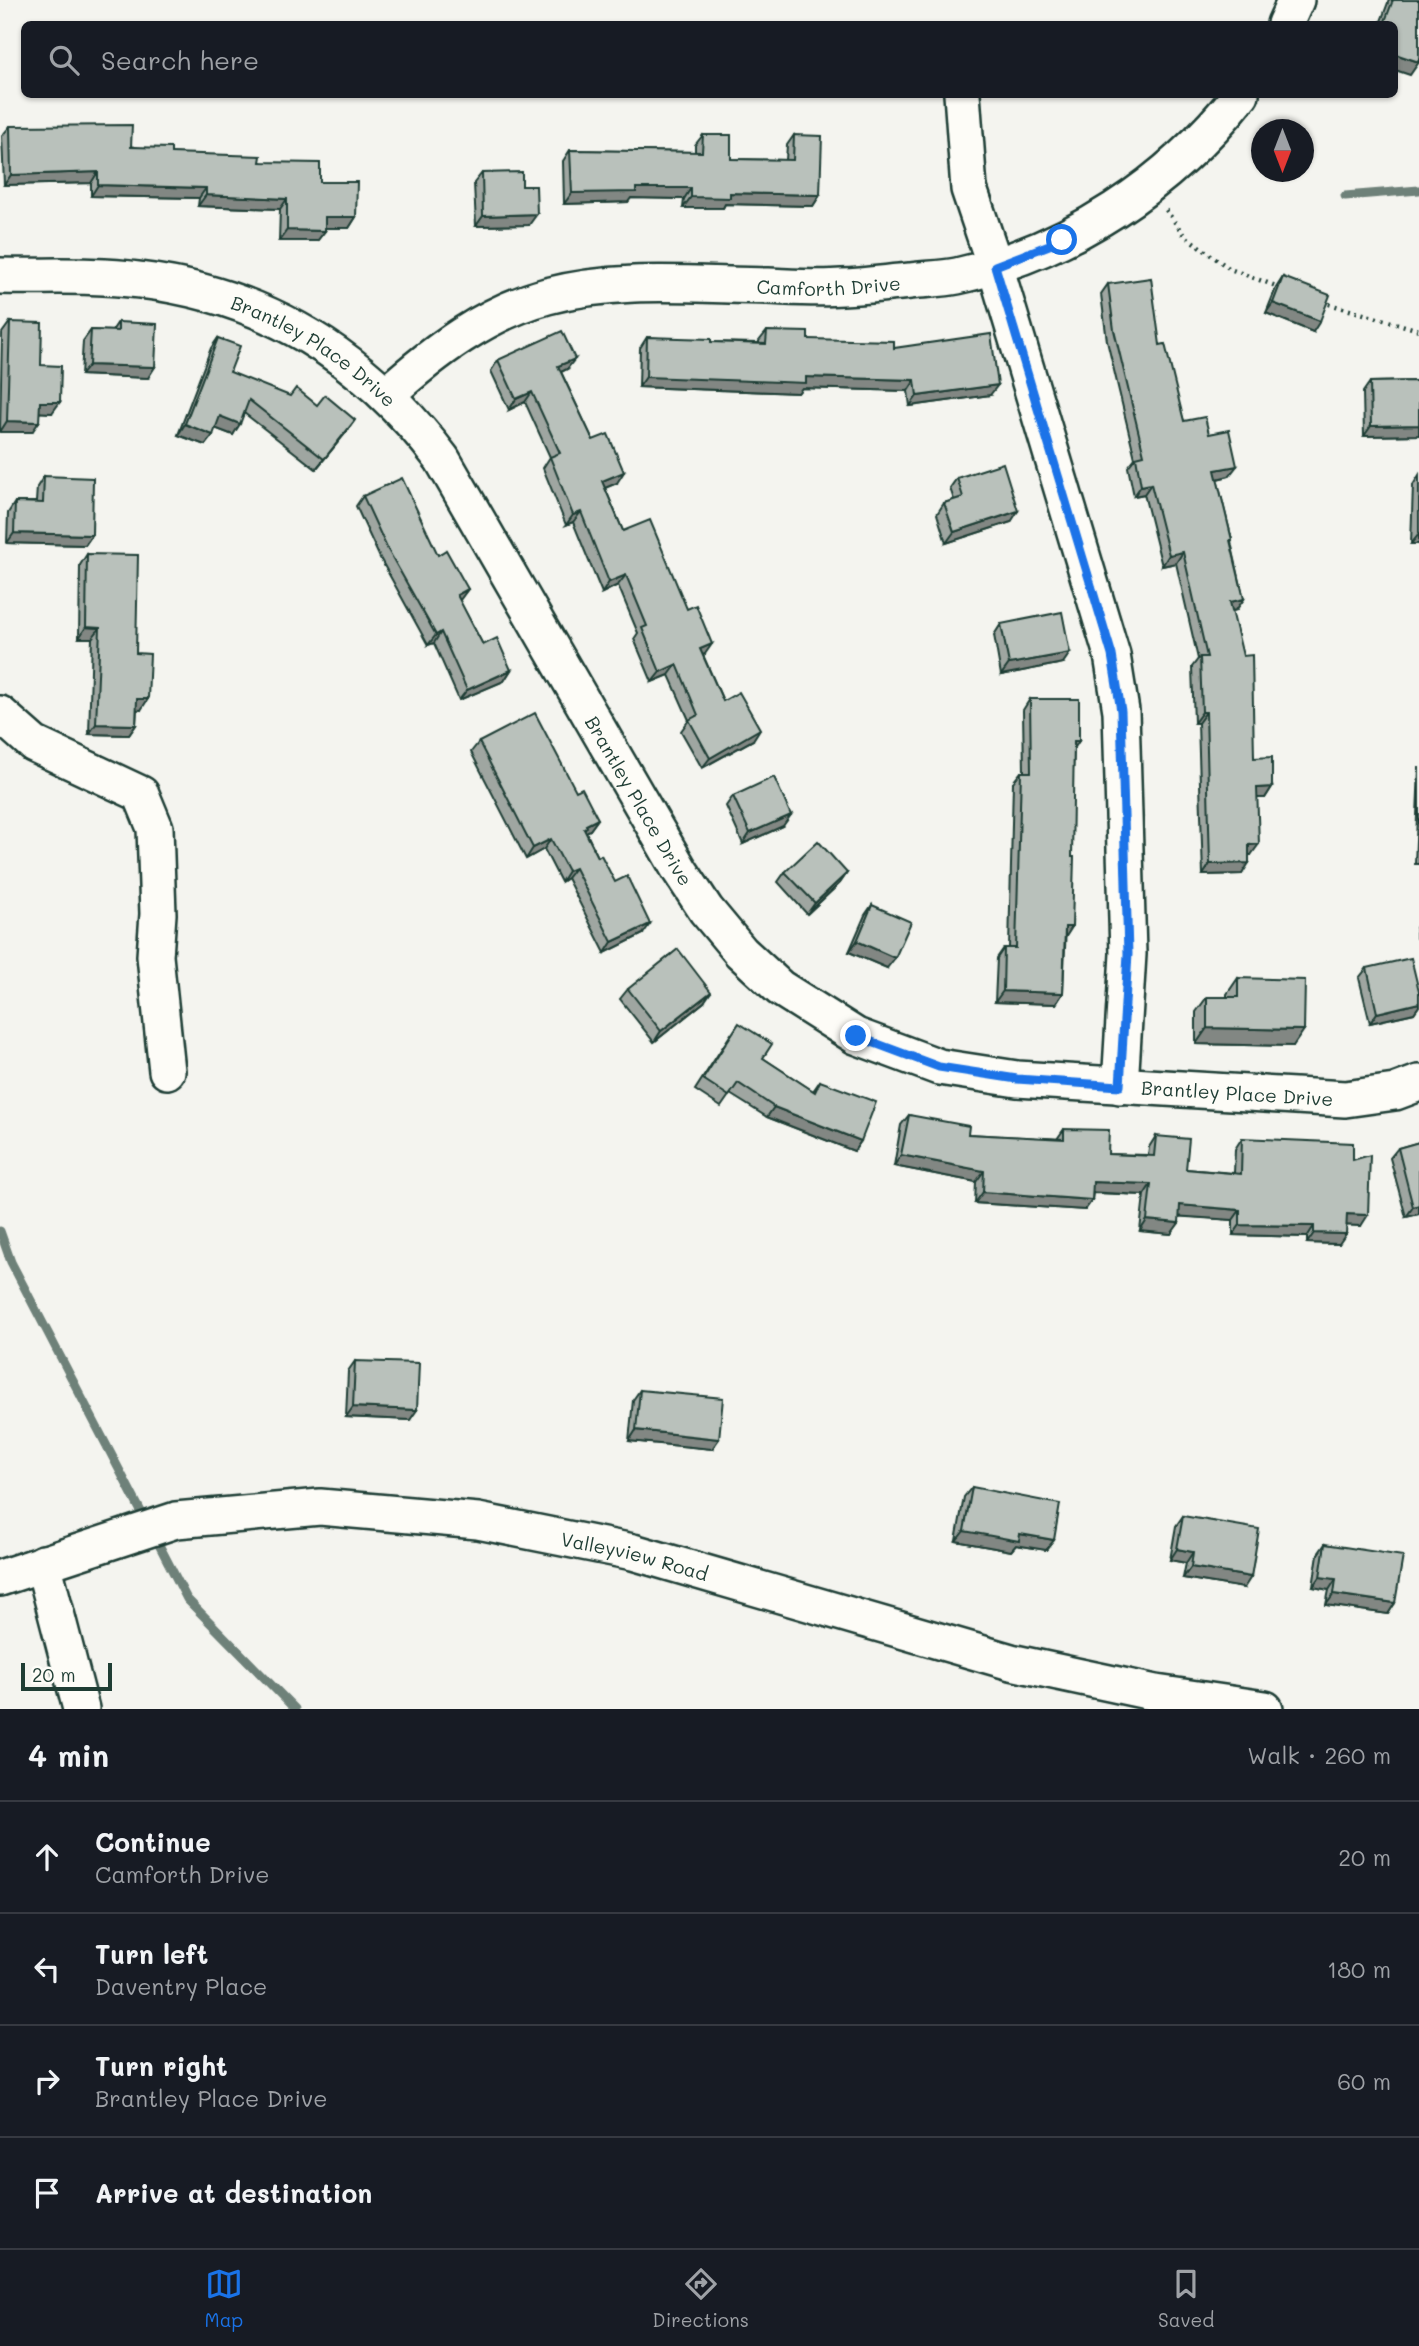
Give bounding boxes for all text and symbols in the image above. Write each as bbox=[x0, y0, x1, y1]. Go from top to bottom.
search box bbox=[21, 21, 1398, 98]
icon: search bbox=[45, 41, 83, 79]
text: Search here bbox=[101, 43, 259, 77]
north arrow bbox=[1251, 119, 1314, 182]
route start bbox=[1046, 224, 1077, 255]
street label: Camforth Drive bbox=[756, 269, 902, 300]
street label: Brantley Place Drive bbox=[228, 289, 402, 412]
street label: Brantley Place Drive bbox=[580, 711, 699, 890]
route end bbox=[840, 1020, 871, 1051]
street label: Brantley Place Drive bbox=[1141, 1074, 1334, 1111]
street label: Valleyview Road bbox=[559, 1525, 711, 1586]
scale bar bbox=[21, 1660, 112, 1692]
text: 20 m bbox=[32, 1662, 76, 1687]
text: 4 min bbox=[28, 1735, 109, 1775]
text: Walk · 260 m bbox=[1247, 1740, 1391, 1770]
text: Continue bbox=[95, 1825, 211, 1859]
icon: ahead bbox=[28, 1838, 66, 1876]
text: 20 m bbox=[1338, 1842, 1391, 1872]
text: Camforth Drive bbox=[95, 1859, 269, 1889]
text: Turn left bbox=[95, 1937, 208, 1971]
icon: left bbox=[28, 1950, 66, 1988]
text: 180 m bbox=[1327, 1954, 1391, 1984]
text: Daventry Place bbox=[95, 1971, 267, 2001]
text: Turn right bbox=[95, 2049, 228, 2083]
icon: right bbox=[28, 2062, 66, 2100]
text: 60 m bbox=[1337, 2066, 1391, 2096]
text: Brantley Place Drive bbox=[95, 2083, 327, 2113]
icon: arrive bbox=[28, 2174, 66, 2212]
text: Arrive at destination bbox=[95, 2176, 372, 2210]
tab: Map bbox=[205, 2265, 243, 2332]
tab: Directions bbox=[652, 2265, 749, 2332]
tab: Saved bbox=[1158, 2265, 1214, 2332]

